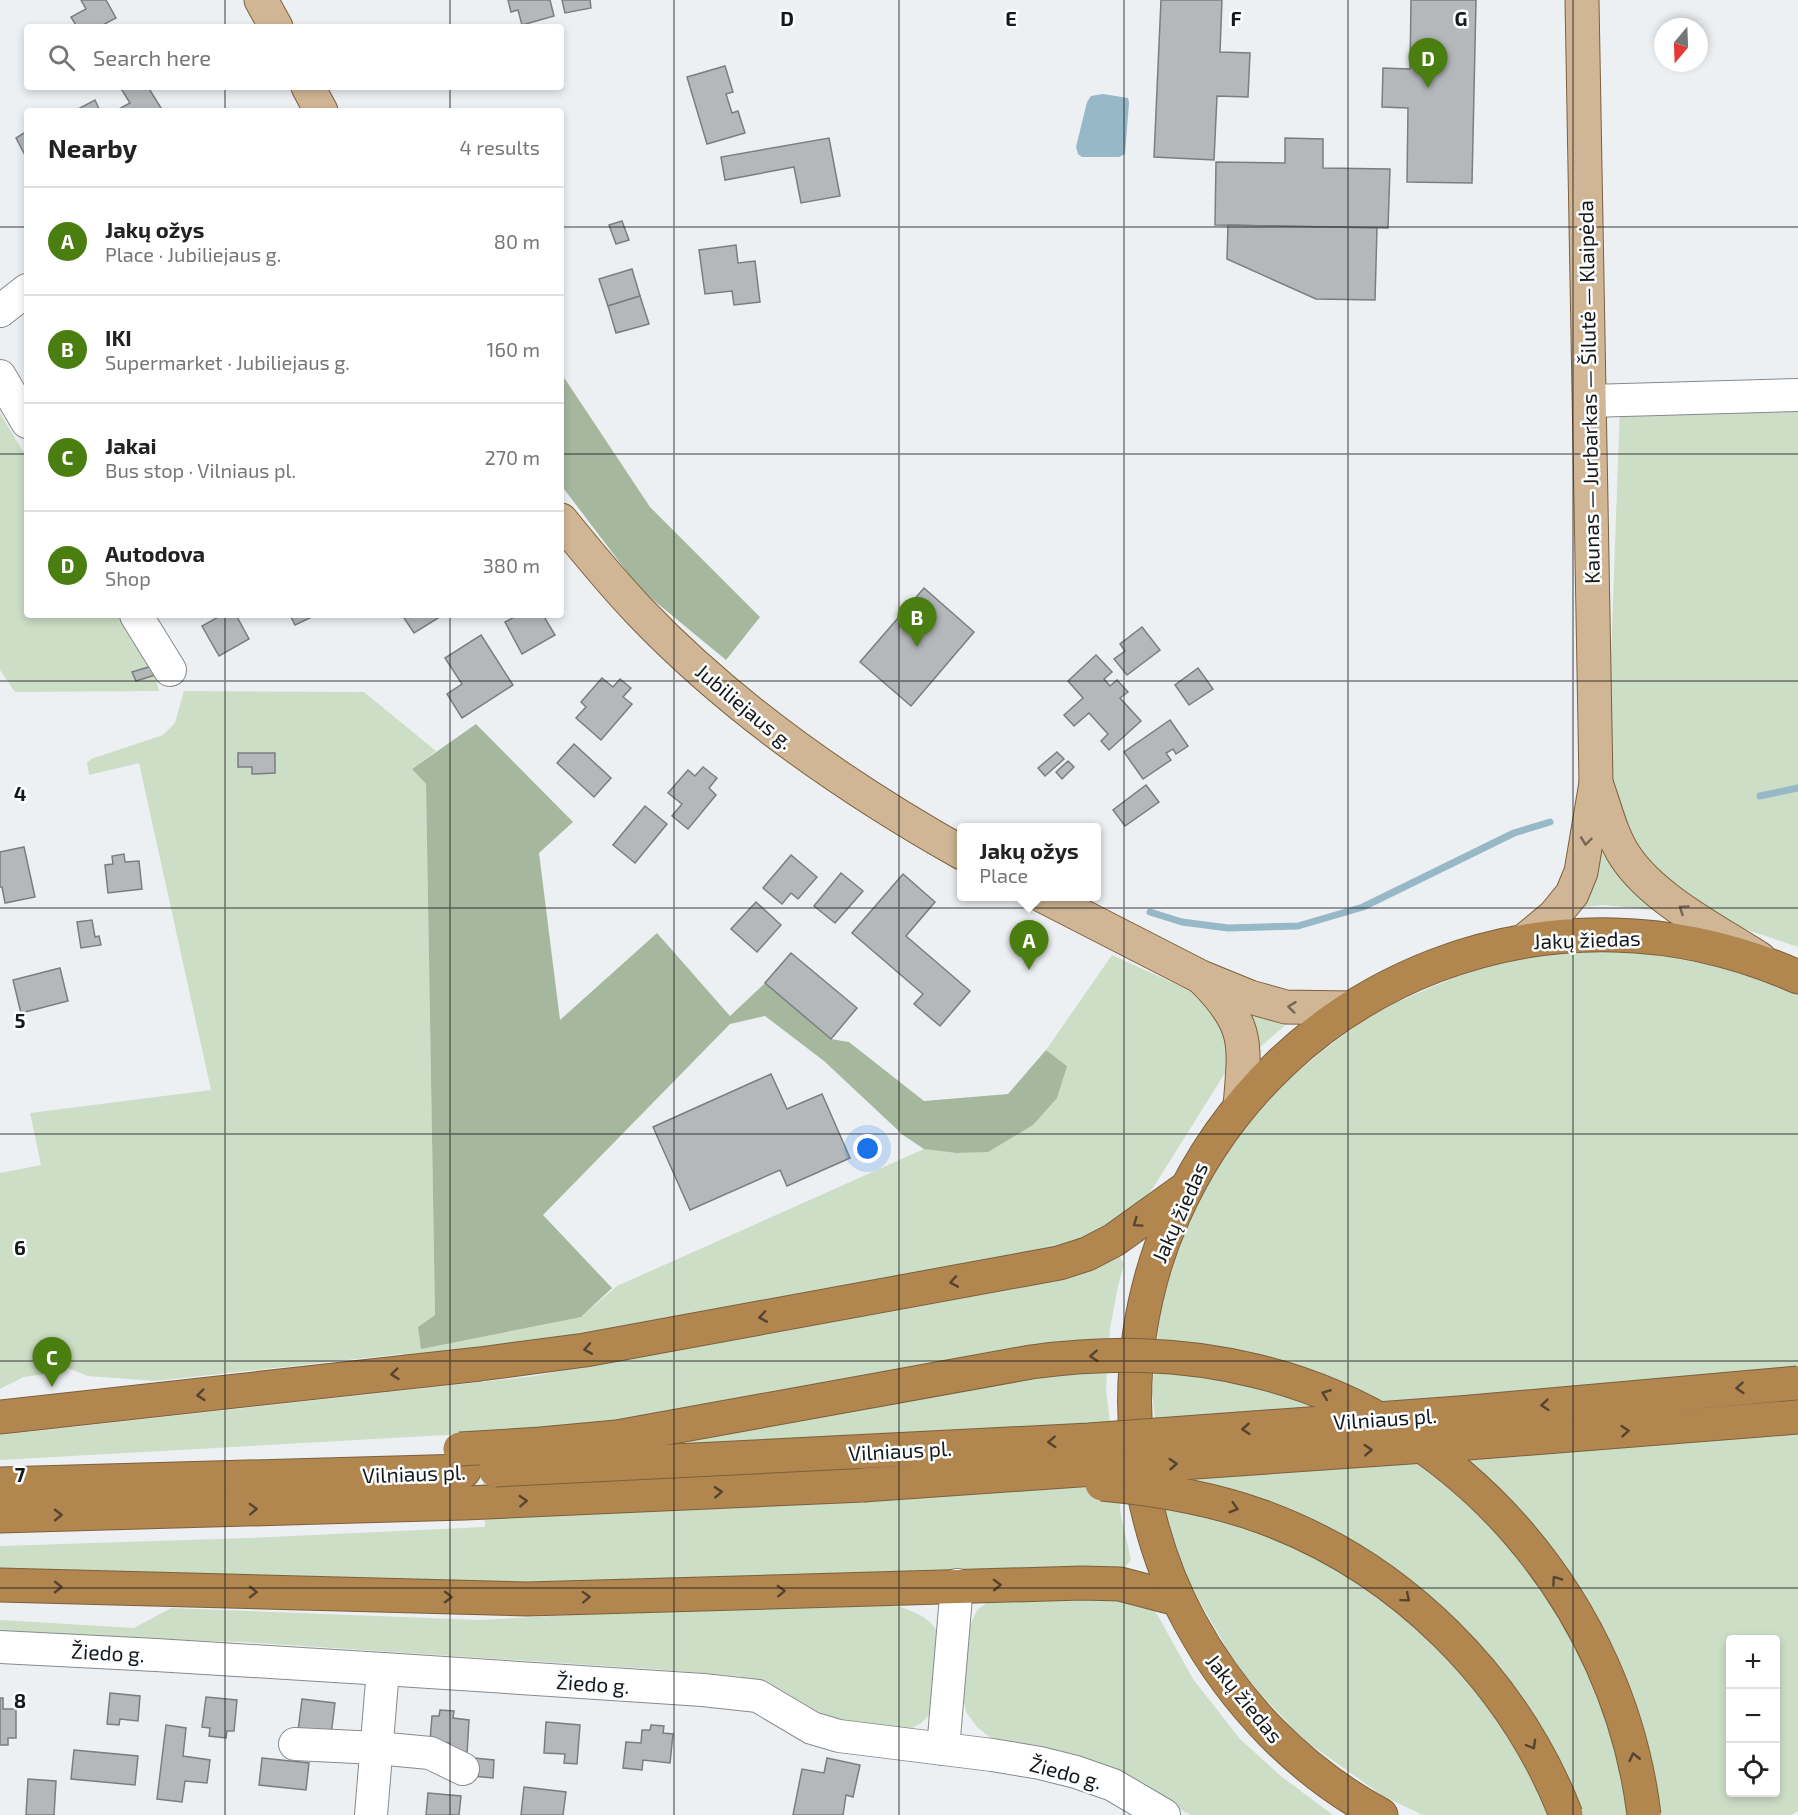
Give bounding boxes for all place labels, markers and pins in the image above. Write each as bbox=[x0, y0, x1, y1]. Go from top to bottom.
pin: D bbox=[1408, 38, 1448, 88]
pin: B bbox=[898, 598, 936, 647]
pin: A bbox=[1010, 920, 1048, 970]
pin: C bbox=[32, 1338, 72, 1387]

